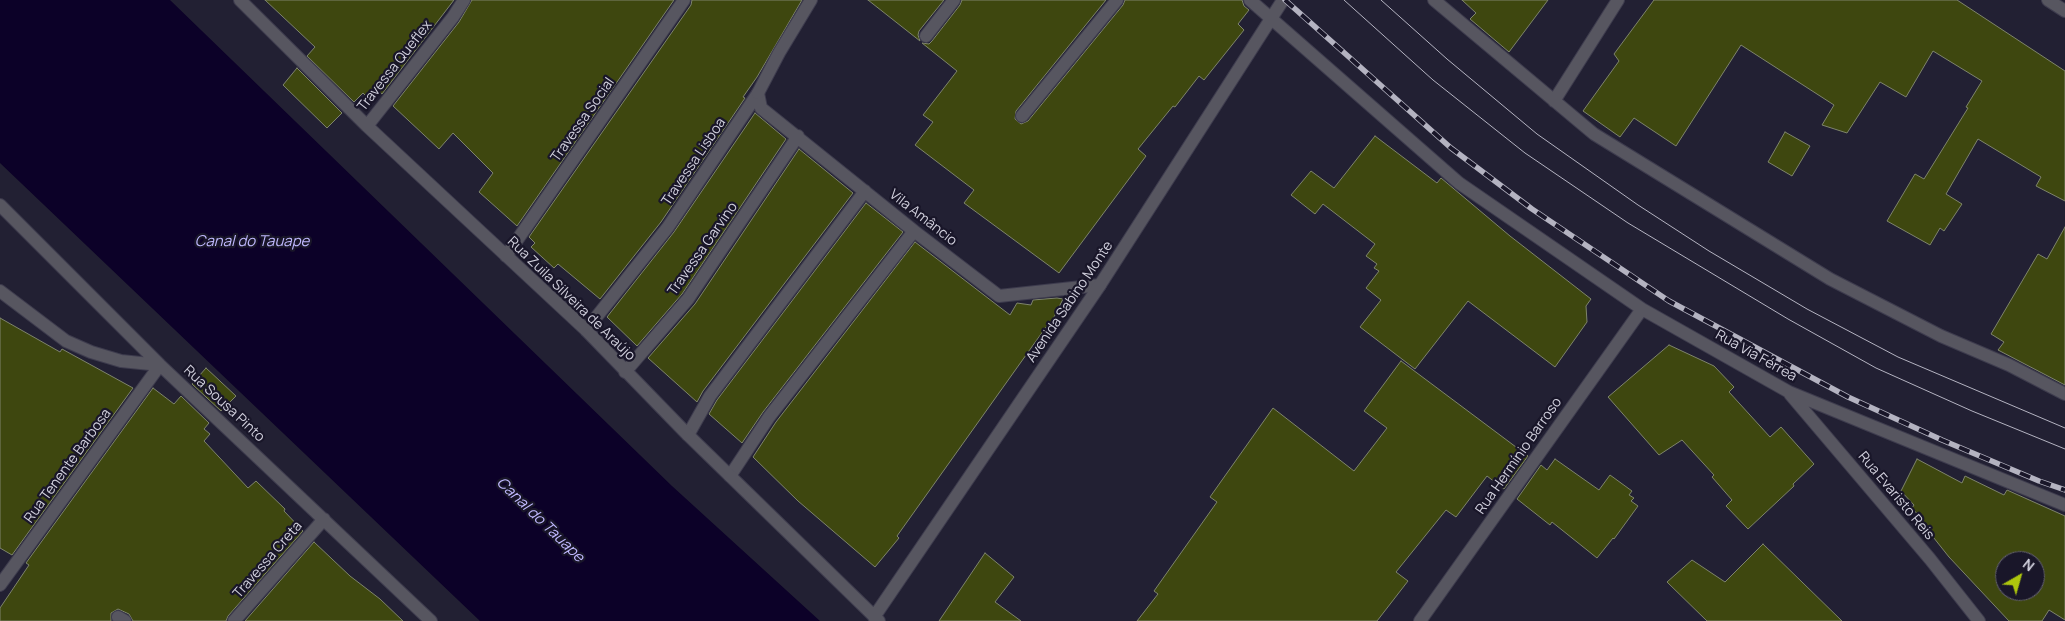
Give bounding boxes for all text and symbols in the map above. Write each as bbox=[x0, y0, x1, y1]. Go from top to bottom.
street label: Travessa Queflex bbox=[354, 17, 436, 115]
street label: Travessa Social bbox=[548, 75, 618, 165]
street label: Travessa Lisboa bbox=[658, 115, 730, 209]
street label: Vila Amâncio bbox=[886, 186, 960, 250]
street label: Travessa Garvino bbox=[665, 199, 741, 299]
water label: Canal do Tauape bbox=[195, 233, 309, 251]
street label: Rua Zuila Silveira de Araújo bbox=[504, 233, 638, 365]
street label: Avenida Sabino Monte bbox=[1023, 238, 1117, 366]
street label: Rua Via Férrea bbox=[1712, 327, 1800, 385]
street label: Rua Sousa Pinto bbox=[180, 362, 268, 446]
street label: Rua Hermínio Barroso bbox=[1472, 394, 1566, 518]
street label: Rua Tenente Barbosa bbox=[21, 406, 115, 526]
street label: Rua Evaristo Reis bbox=[1854, 449, 1938, 543]
water label: Canal do Tauape bbox=[492, 474, 588, 566]
street label: Travessa Creta bbox=[230, 518, 306, 602]
north arrow bbox=[1995, 551, 2045, 601]
text: N bbox=[2019, 554, 2039, 575]

